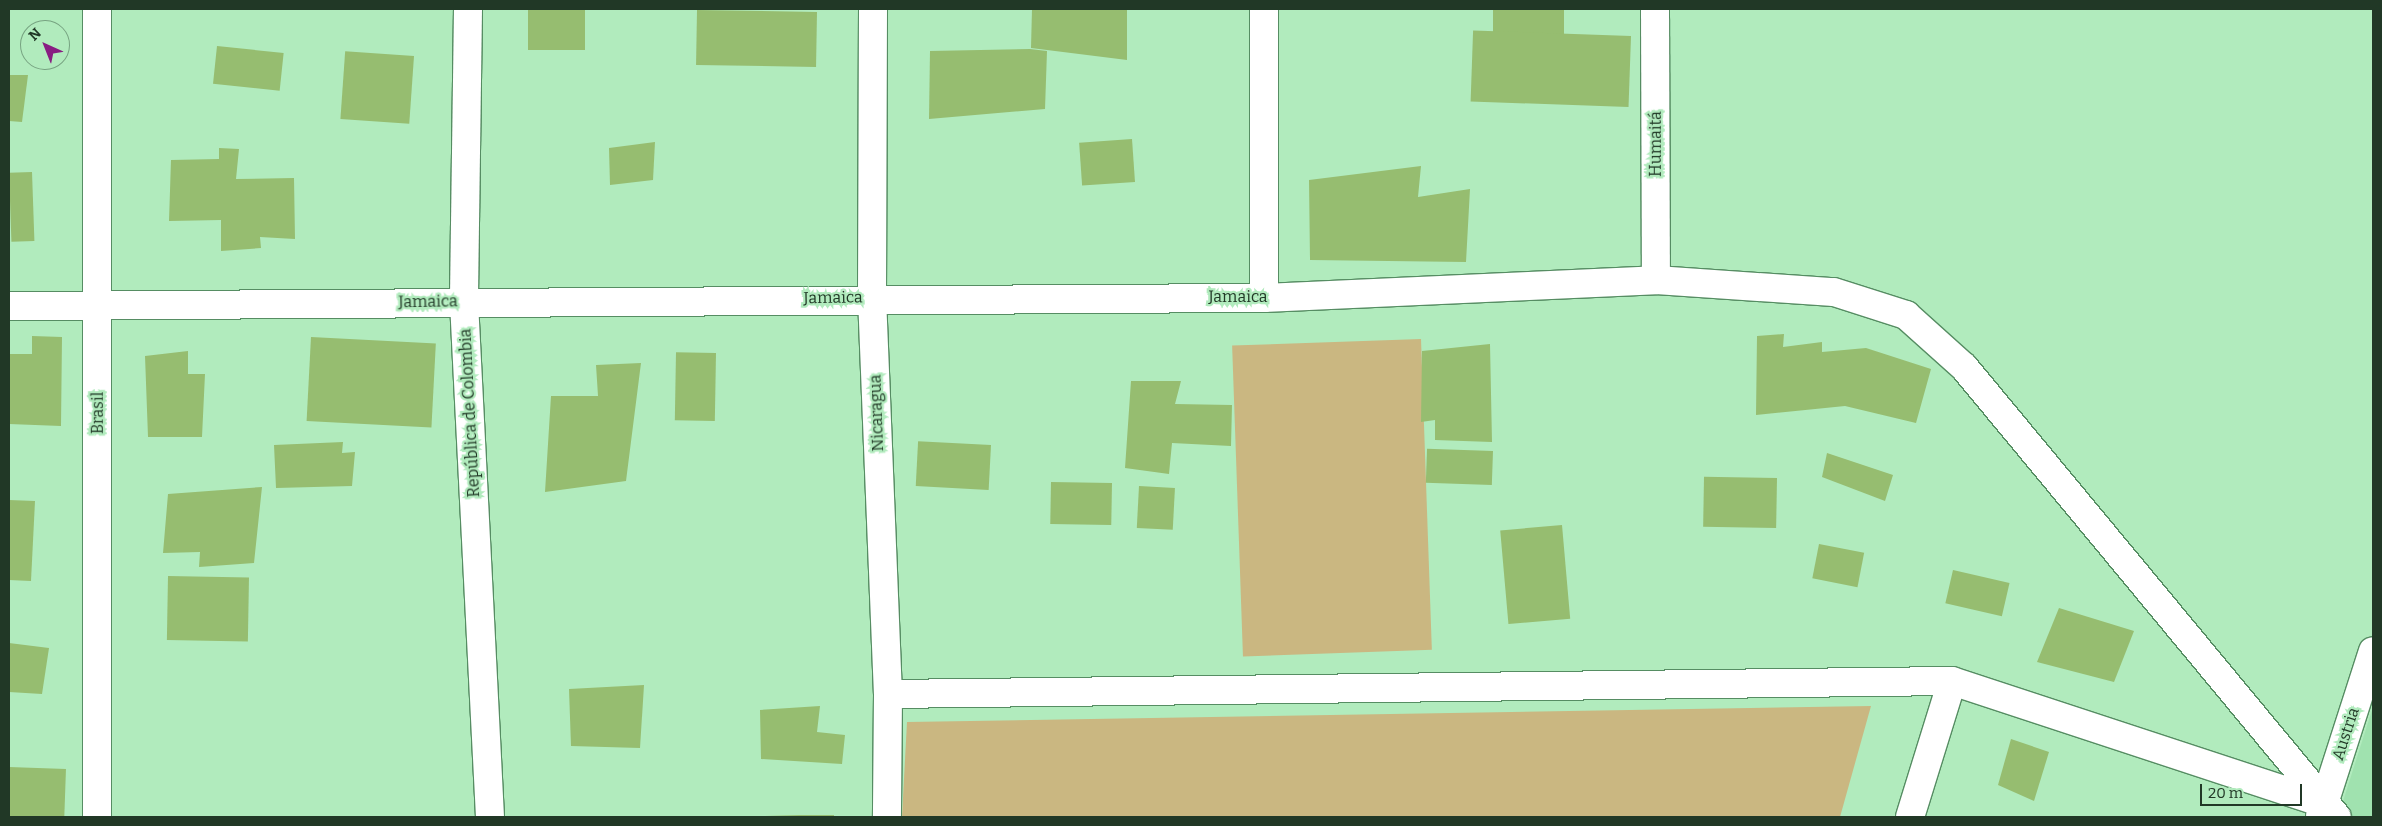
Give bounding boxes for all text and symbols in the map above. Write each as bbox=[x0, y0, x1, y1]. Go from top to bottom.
north arrow bbox=[20, 20, 70, 70]
text: N bbox=[25, 25, 45, 44]
street label: Humaitá bbox=[1646, 111, 1666, 177]
street label: Jamaica bbox=[1208, 287, 1268, 307]
street label: Jamaica bbox=[803, 288, 863, 308]
street label: Jamaica bbox=[398, 292, 458, 312]
street label: República de Colombia bbox=[456, 328, 484, 498]
street label: Nicaragua bbox=[866, 374, 888, 452]
street label: Brasil bbox=[88, 392, 108, 434]
street label: Austria bbox=[2328, 705, 2364, 763]
scale bar bbox=[2202, 774, 2304, 806]
text: 20 m bbox=[2208, 784, 2243, 802]

